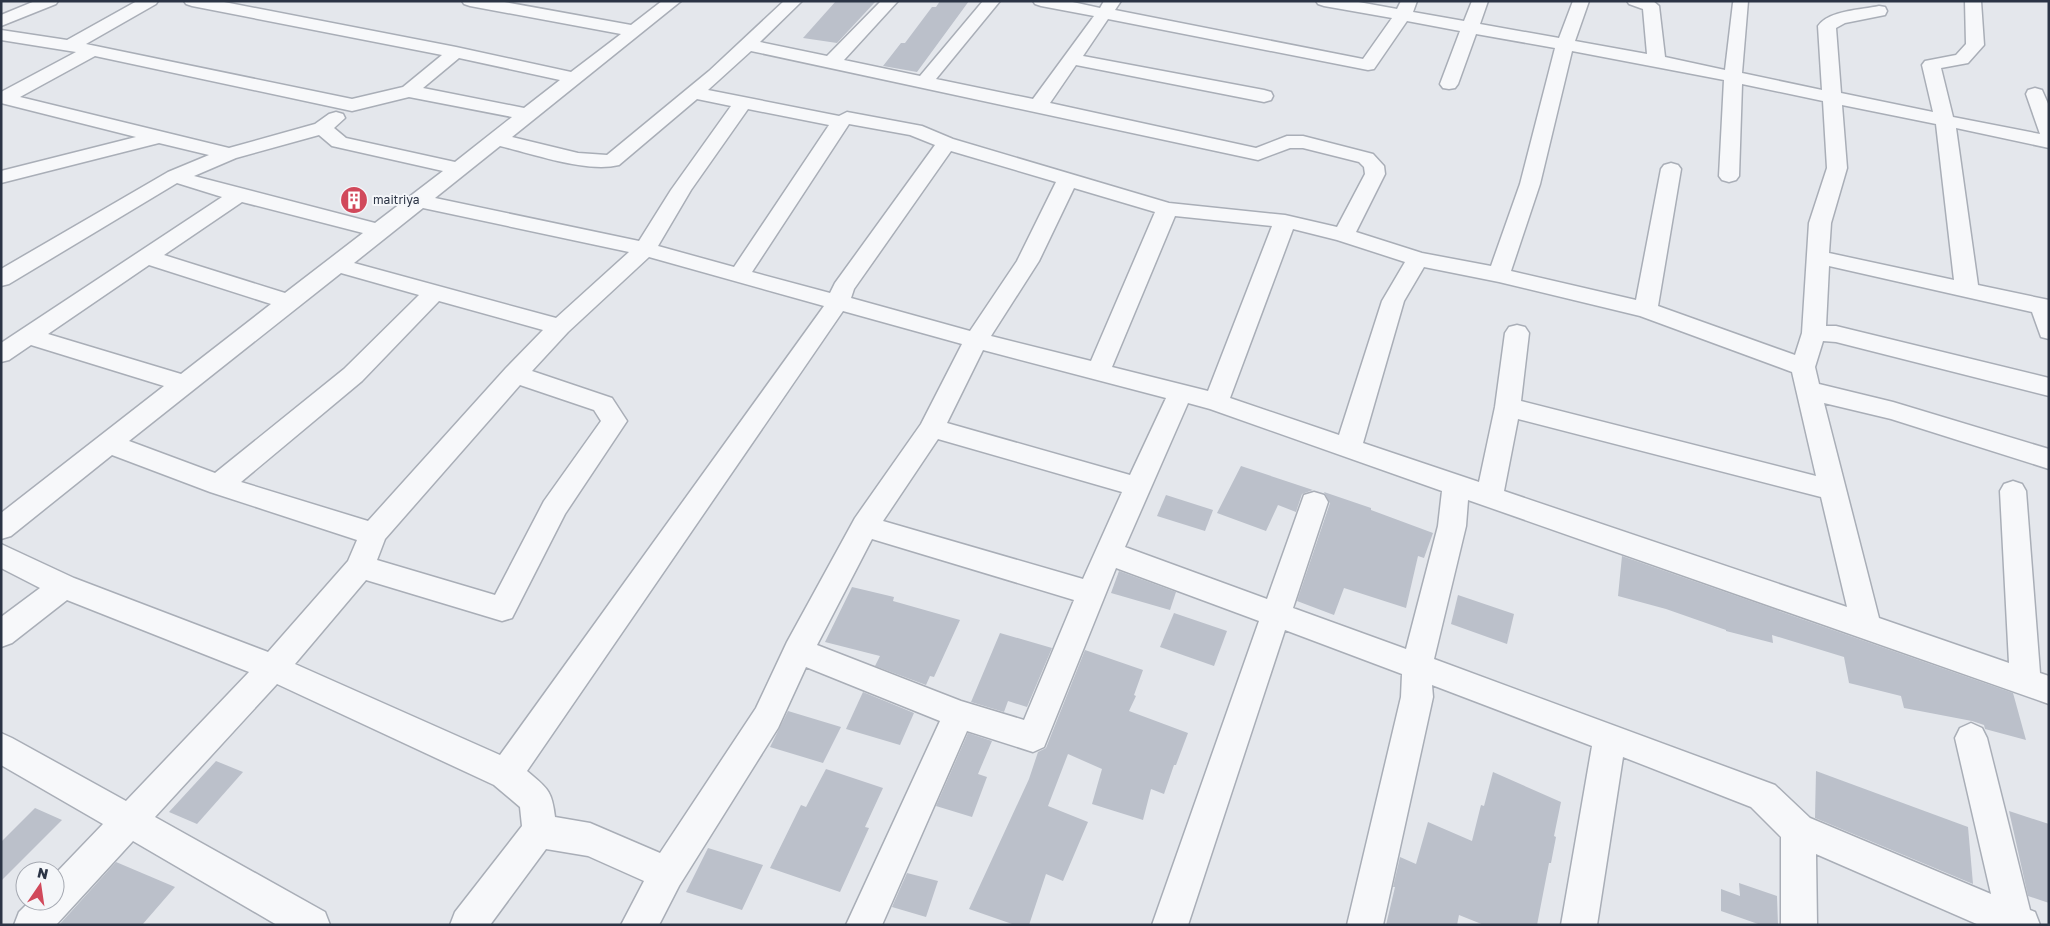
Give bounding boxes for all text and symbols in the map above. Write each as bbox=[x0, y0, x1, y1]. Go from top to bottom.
building icon: maitriya bbox=[339, 185, 369, 215]
place label: maitriya bbox=[373, 192, 419, 207]
north arrow bbox=[15, 861, 65, 911]
text: N bbox=[36, 863, 50, 882]

